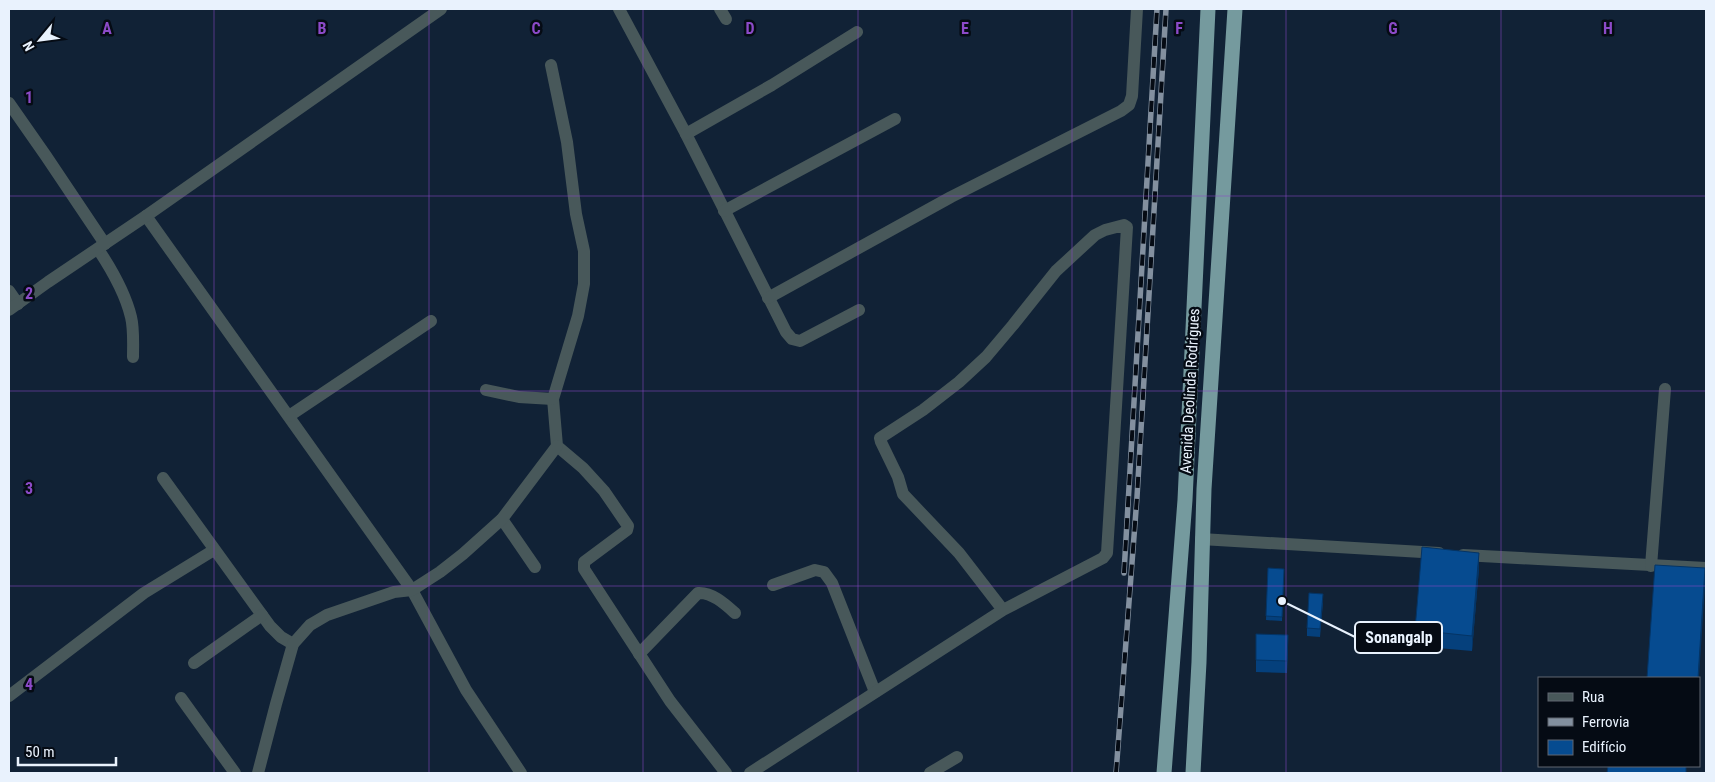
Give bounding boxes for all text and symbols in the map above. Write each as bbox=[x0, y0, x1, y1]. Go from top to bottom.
north arrow bbox=[15, 15, 65, 65]
text: A bbox=[102, 19, 112, 38]
text: B bbox=[318, 19, 327, 38]
text: C bbox=[531, 19, 541, 38]
text: D bbox=[745, 19, 755, 38]
text: E bbox=[961, 19, 969, 38]
text: F bbox=[1175, 19, 1183, 38]
text: G bbox=[1388, 19, 1398, 38]
text: H bbox=[1603, 19, 1613, 38]
text: N bbox=[20, 39, 38, 54]
text: 1 bbox=[25, 88, 33, 107]
text: 2 bbox=[25, 284, 33, 303]
street label: Avenida Deolinda Rodrigues bbox=[1177, 308, 1203, 474]
text: 3 bbox=[25, 479, 33, 498]
callout: Sonangalp bbox=[1355, 622, 1442, 653]
text: Sonangalp bbox=[1365, 628, 1433, 647]
text: 4 bbox=[25, 675, 33, 694]
legend bbox=[1538, 677, 1700, 767]
text: Rua bbox=[1582, 688, 1604, 706]
text: Ferrovia bbox=[1582, 713, 1630, 731]
scale bar bbox=[18, 734, 115, 766]
text: Edifício bbox=[1582, 738, 1626, 756]
text: 50 m bbox=[25, 743, 55, 761]

